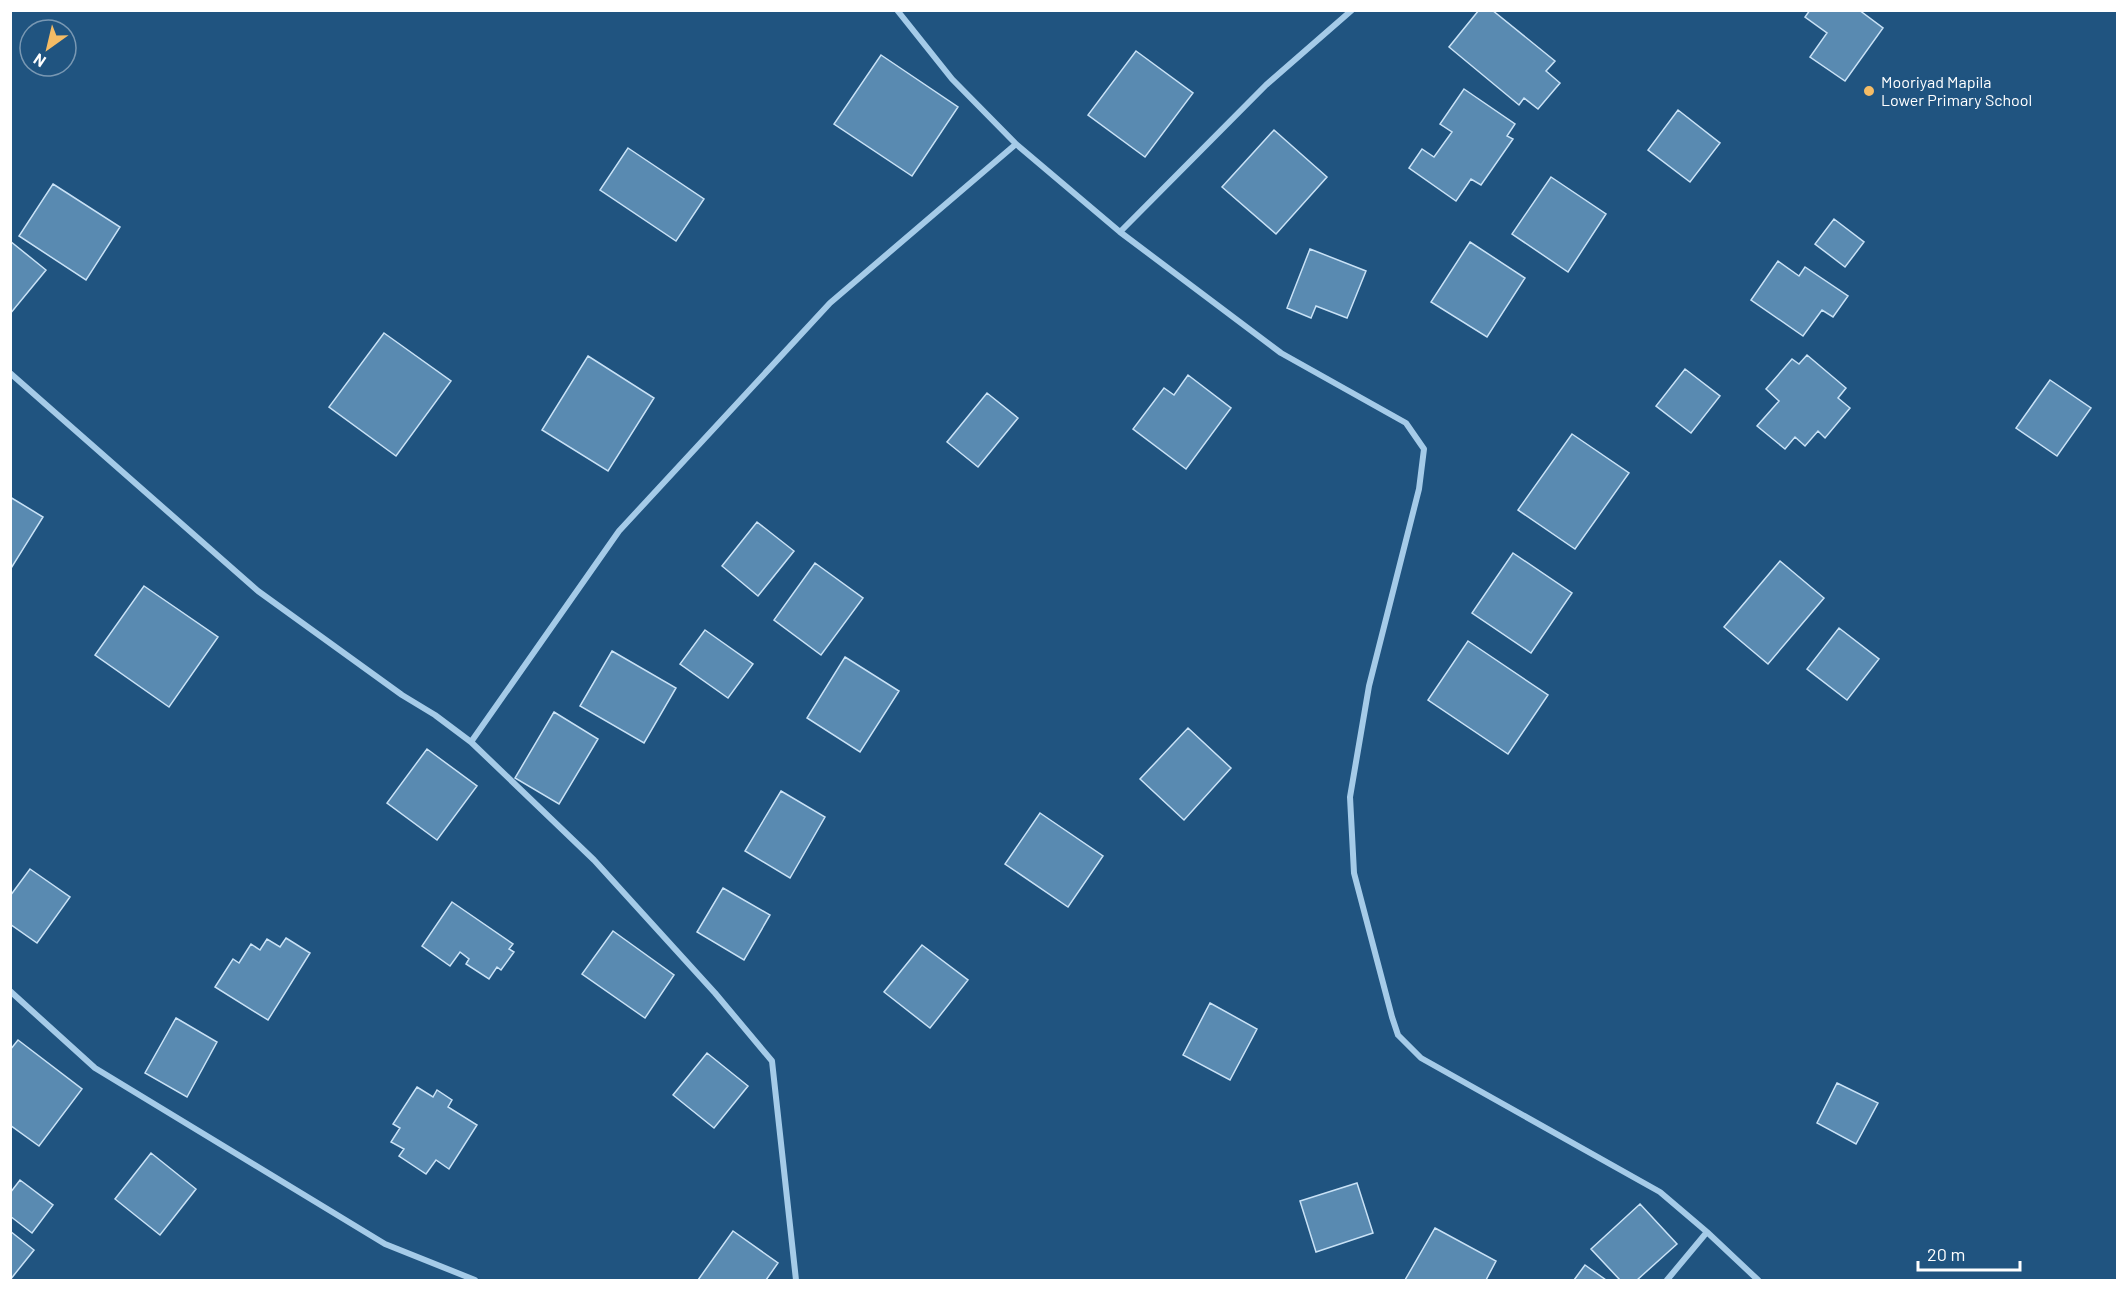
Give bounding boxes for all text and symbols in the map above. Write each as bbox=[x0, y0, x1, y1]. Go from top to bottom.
north arrow bbox=[18, 18, 78, 78]
text: N bbox=[30, 50, 49, 72]
place label: Mooriyad Mapila Lower Primary School bbox=[1881, 72, 2032, 109]
marker: Mooriyad Mapila Lower Primary School bbox=[1862, 84, 1876, 98]
scale bar bbox=[1918, 1234, 2020, 1272]
text: 20 m bbox=[1927, 1243, 1965, 1265]

